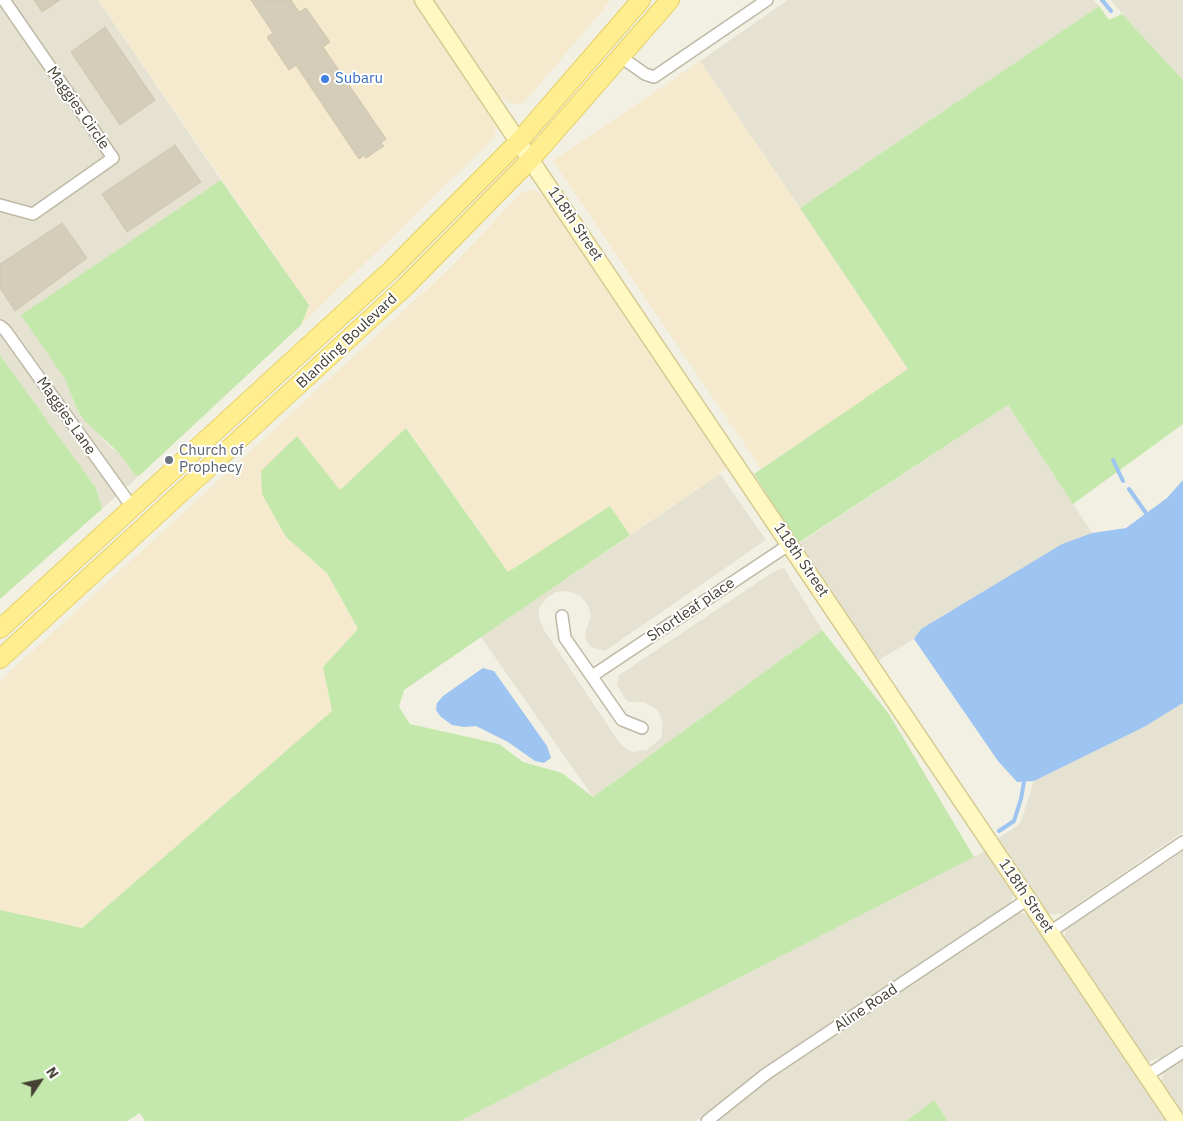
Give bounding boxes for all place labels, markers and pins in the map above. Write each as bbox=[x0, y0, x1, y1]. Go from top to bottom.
place label: Subaru bbox=[335, 70, 383, 88]
marker: Subaru bbox=[319, 73, 331, 85]
place label: Church of Prophecy bbox=[179, 442, 244, 477]
marker: Church of Prophecy bbox=[163, 454, 175, 466]

